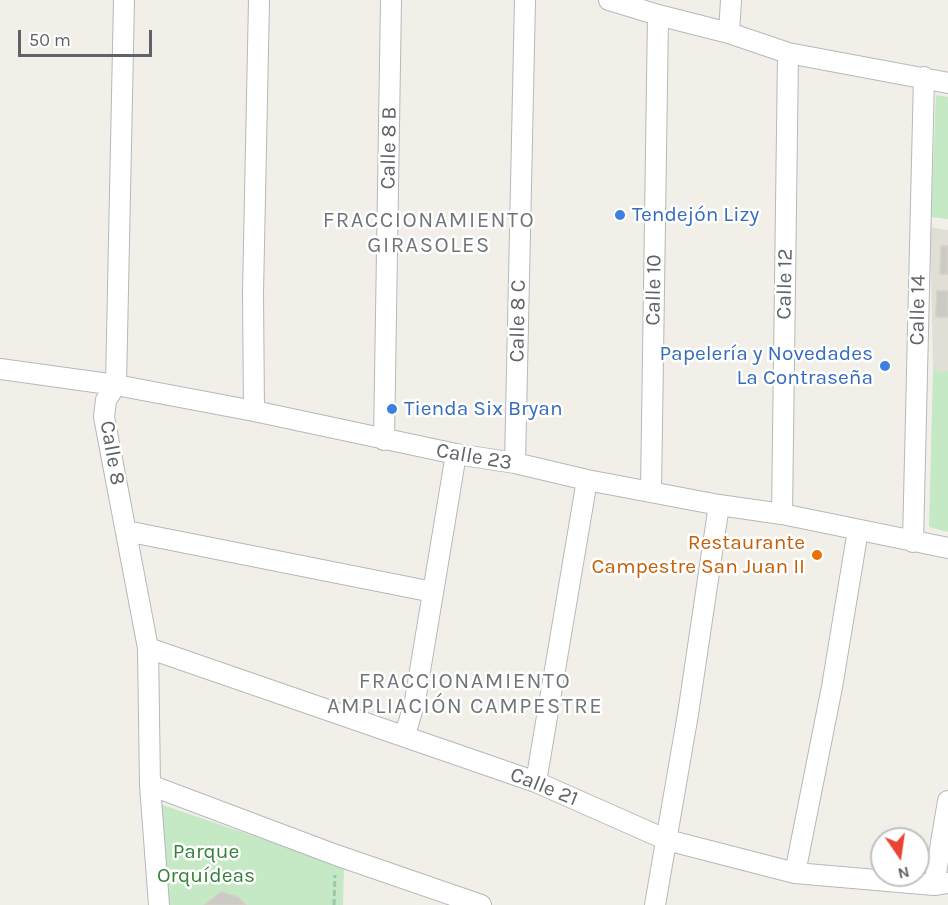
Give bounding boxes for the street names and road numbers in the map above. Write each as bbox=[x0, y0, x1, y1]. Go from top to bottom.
street label: Calle 8 B bbox=[376, 106, 402, 190]
street label: Calle 12 bbox=[772, 248, 798, 320]
street label: Calle 10 bbox=[641, 254, 667, 326]
street label: Calle 14 bbox=[905, 274, 931, 346]
street label: Calle 8 C bbox=[505, 279, 531, 363]
street label: Calle 8 bbox=[94, 419, 130, 487]
street label: Calle 23 bbox=[434, 438, 514, 476]
street label: Calle 21 bbox=[506, 762, 582, 812]

